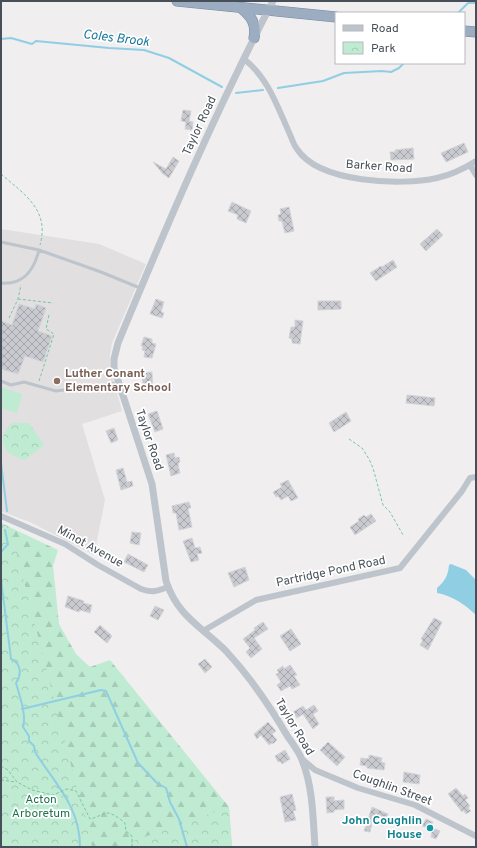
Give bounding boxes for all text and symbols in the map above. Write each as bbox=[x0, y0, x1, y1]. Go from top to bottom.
legend bbox=[335, 12, 465, 64]
text: Road bbox=[371, 21, 399, 37]
water label: Coles Brook bbox=[82, 27, 151, 51]
text: Park bbox=[371, 41, 396, 57]
street label: Taylor Road bbox=[179, 94, 221, 158]
street label: Barker Road bbox=[345, 157, 413, 177]
place label: Luther Conant Elementary School bbox=[65, 366, 171, 396]
marker: Luther Conant Elementary School bbox=[52, 376, 62, 386]
street label: Taylor Road bbox=[131, 407, 167, 473]
street label: Minot Avenue bbox=[54, 522, 126, 572]
street label: Partridge Pond Road bbox=[275, 553, 387, 591]
street label: Taylor Road bbox=[271, 695, 317, 759]
street label: Coughlin Street bbox=[350, 766, 434, 810]
park label: Acton Arboretum bbox=[12, 792, 70, 822]
place label: John Coughlin House bbox=[342, 813, 422, 843]
marker: John Coughlin House bbox=[425, 823, 435, 833]

